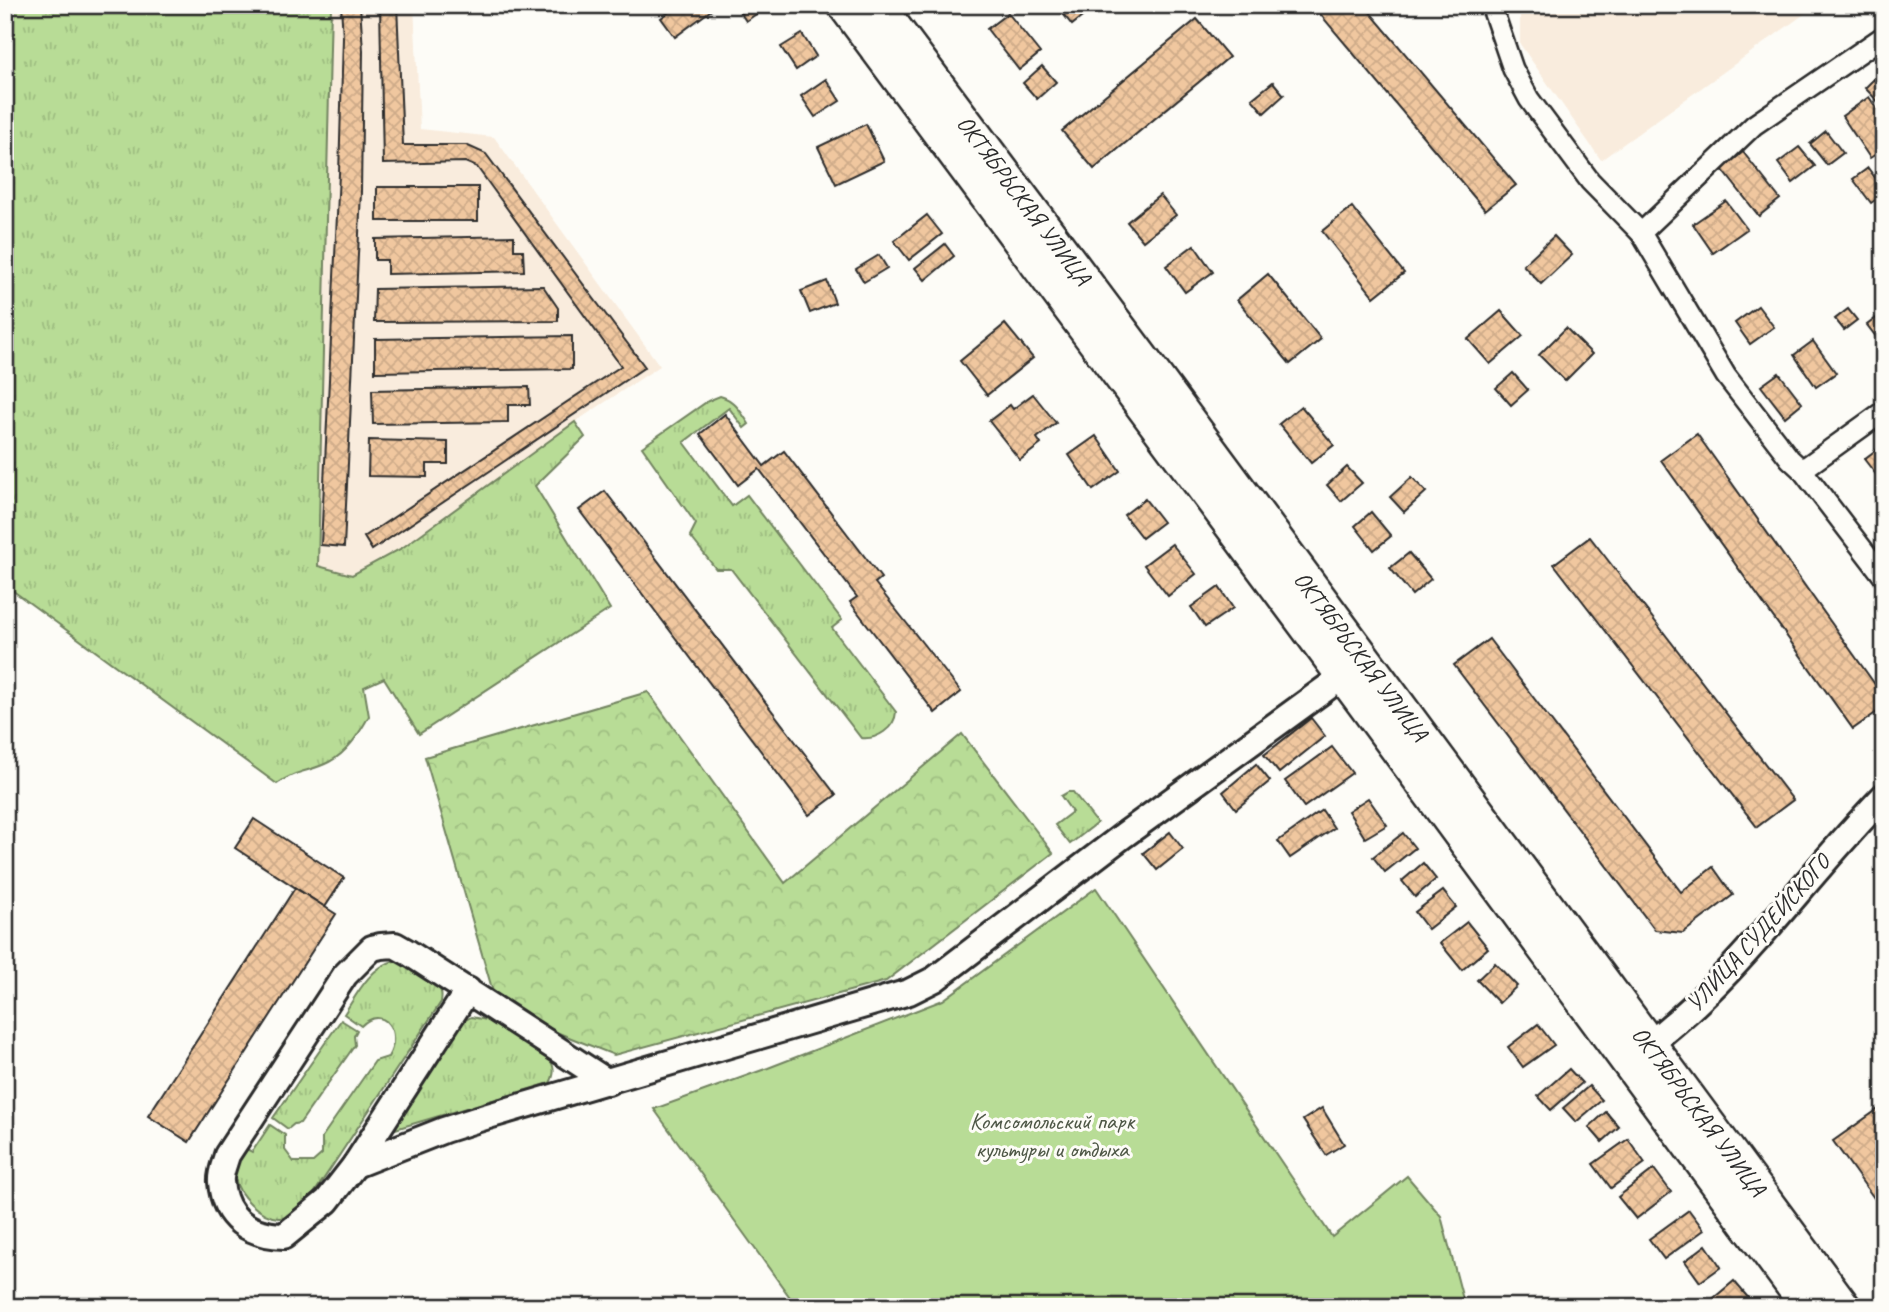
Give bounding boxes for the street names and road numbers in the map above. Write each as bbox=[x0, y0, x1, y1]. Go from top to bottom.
street label: ОКТЯБРЬСКАЯ УЛИЦА bbox=[950, 109, 1098, 292]
street label: ОКТЯБРЬСКАЯ УЛИЦА bbox=[1287, 565, 1435, 748]
street label: УЛИЦА СУДЕЙСКОГО bbox=[1679, 847, 1838, 1018]
street label: ОКТЯБРЬСКАЯ УЛИЦА bbox=[1625, 1020, 1773, 1203]

